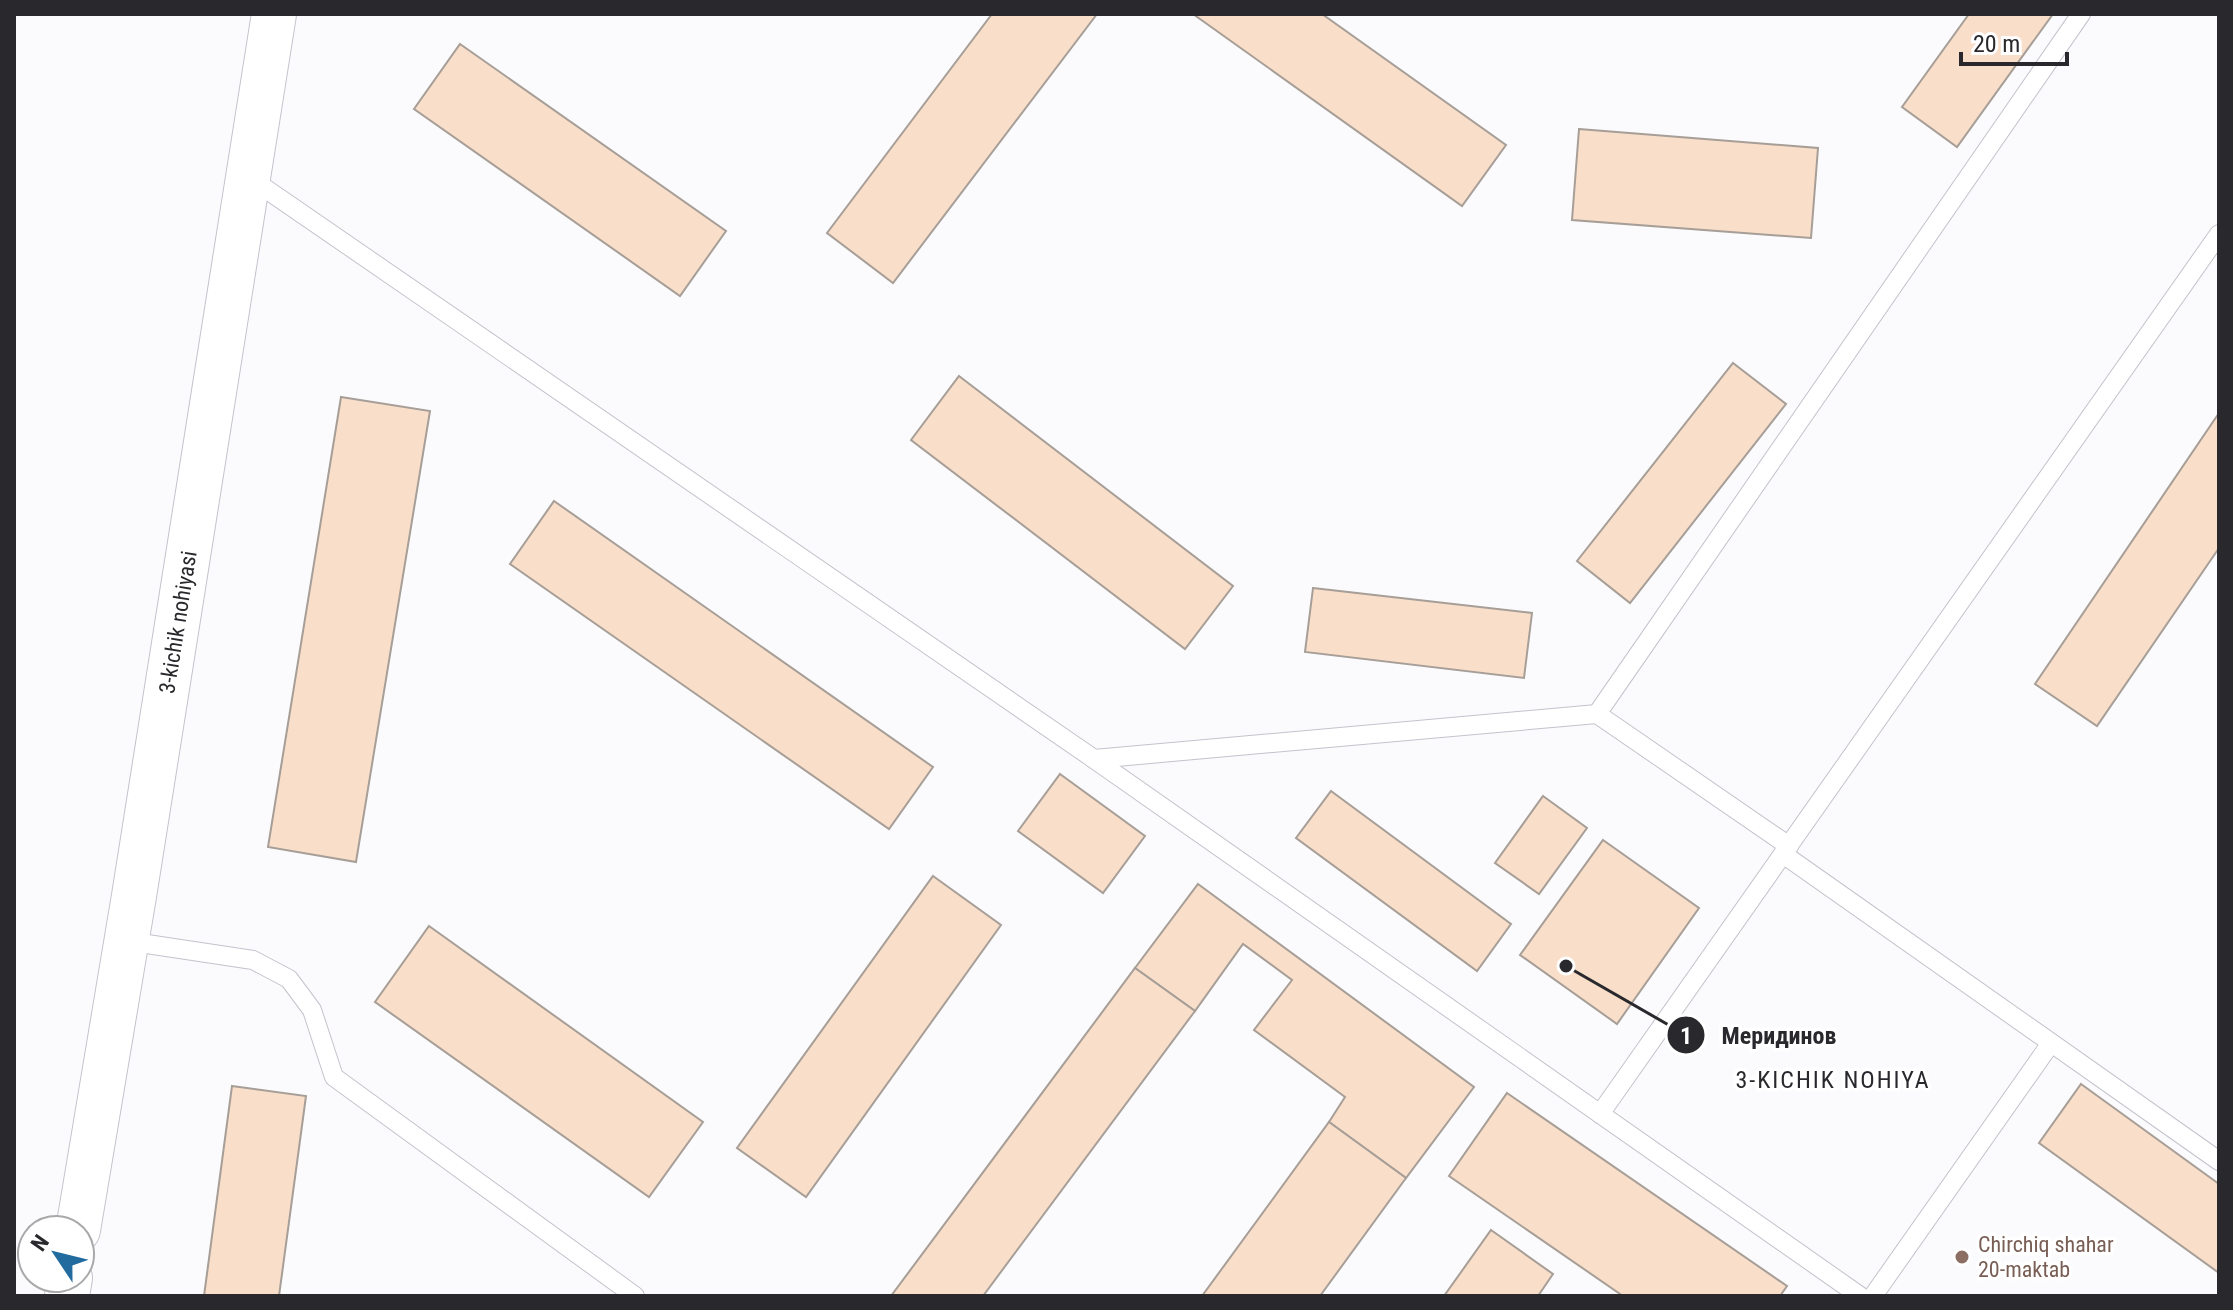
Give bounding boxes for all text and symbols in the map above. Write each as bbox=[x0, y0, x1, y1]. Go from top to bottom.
scale bar bbox=[1961, 16, 2067, 66]
text: 20 m bbox=[1973, 30, 2020, 58]
street label: 3-kichik nohiyasi bbox=[154, 549, 202, 695]
callout: Меридинов bbox=[1666, 1011, 1853, 1059]
text: 1 bbox=[1680, 1022, 1692, 1050]
text: Меридинов bbox=[1722, 1022, 1836, 1050]
district label: 3-KICHIK NOHIYA bbox=[1735, 1066, 1931, 1094]
north arrow bbox=[16, 1214, 96, 1294]
text: N bbox=[26, 1230, 54, 1256]
place label: Chirchiq shahar 20-maktab bbox=[1978, 1232, 2114, 1282]
marker: Chirchiq shahar 20-maktab bbox=[1953, 1248, 1971, 1266]

